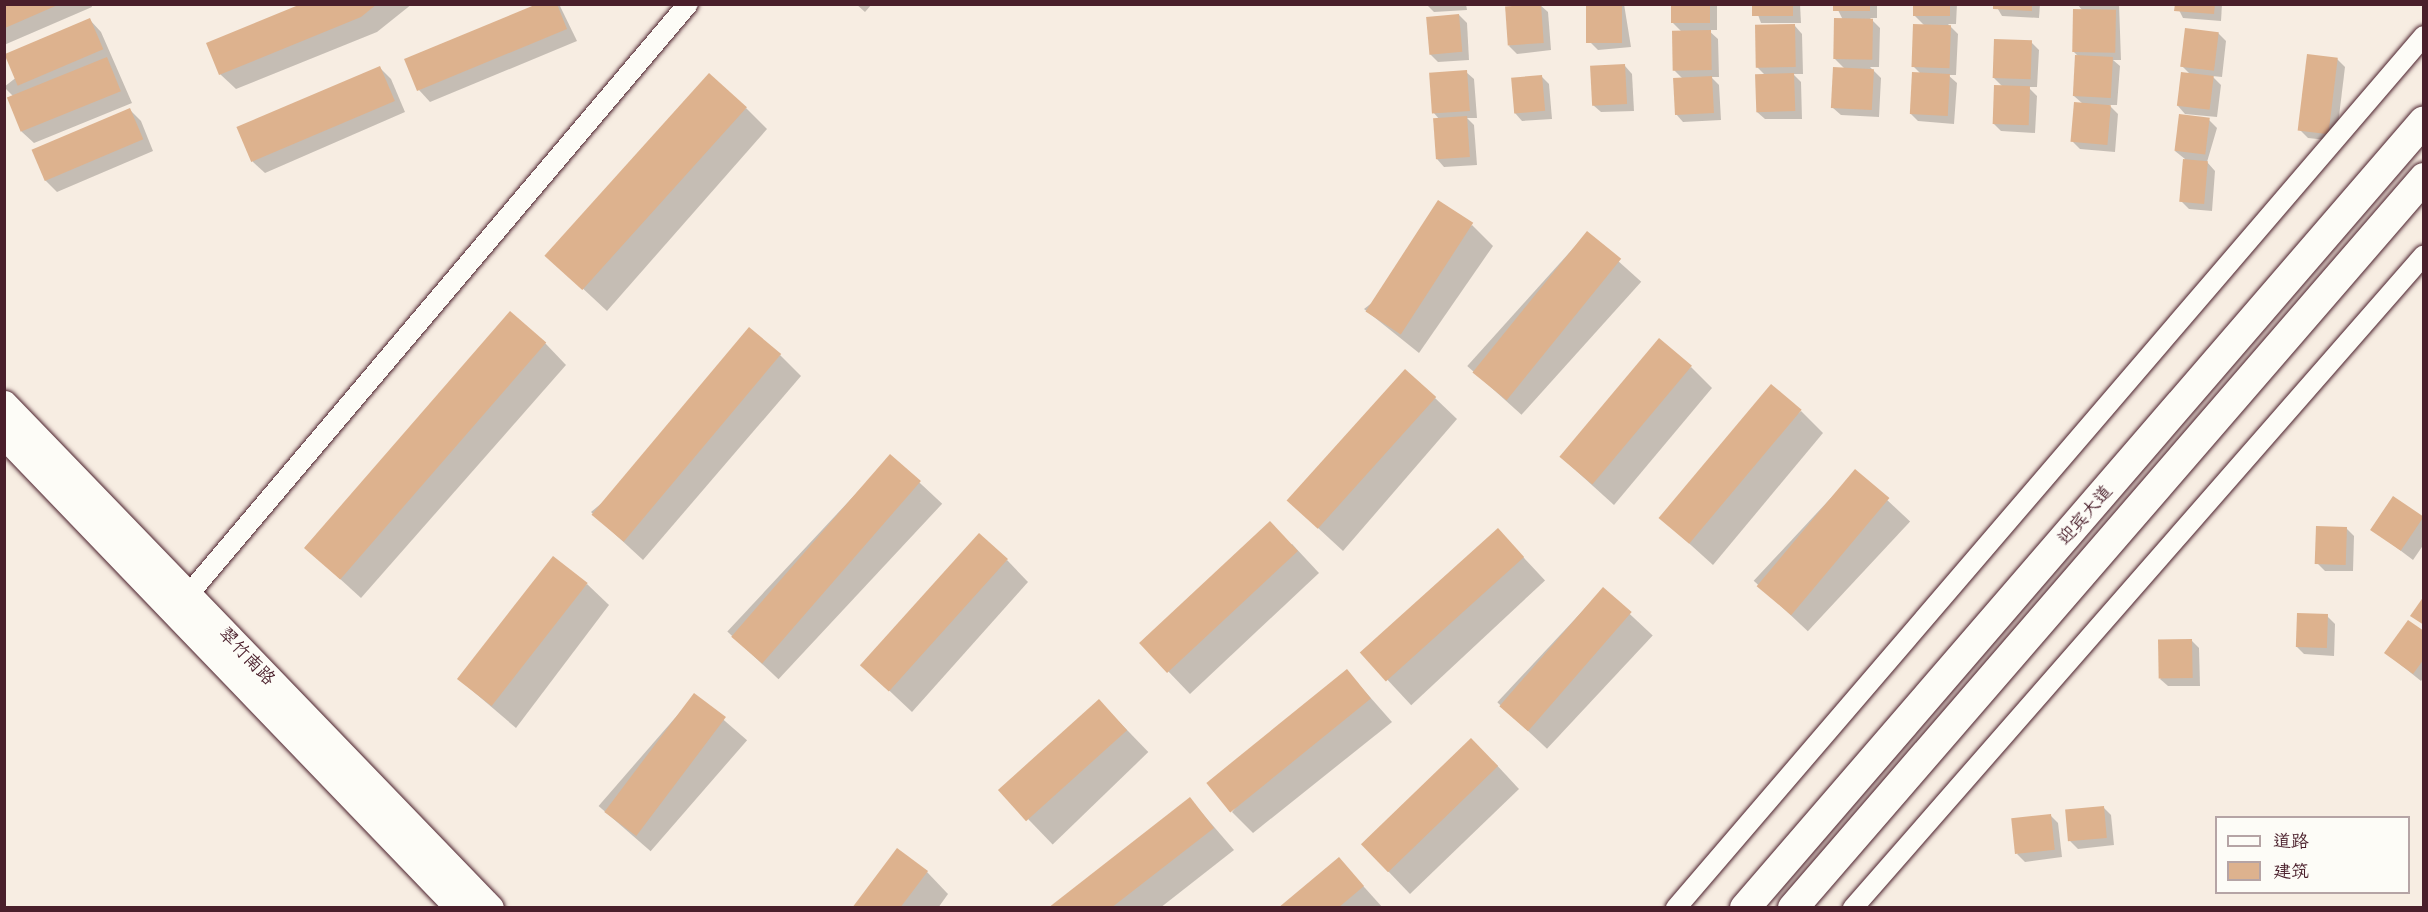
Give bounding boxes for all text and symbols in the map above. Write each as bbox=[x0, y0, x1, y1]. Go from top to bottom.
street label: 迎宾大道 bbox=[2053, 481, 2117, 549]
street label: 翠竹南路 bbox=[214, 623, 280, 689]
legend bbox=[2215, 816, 2410, 894]
text: 道路 bbox=[2273, 825, 2309, 857]
text: 建筑 bbox=[2273, 855, 2309, 887]

